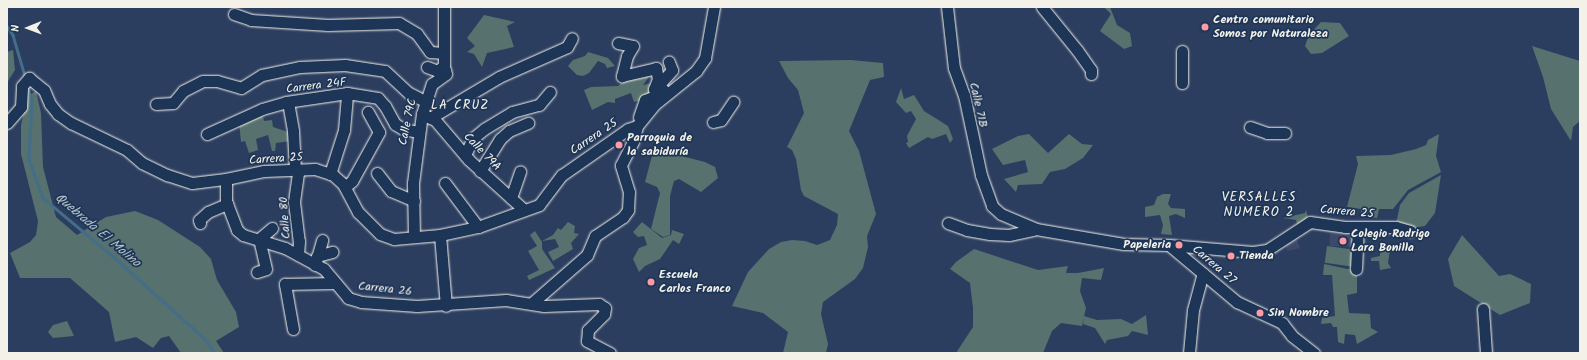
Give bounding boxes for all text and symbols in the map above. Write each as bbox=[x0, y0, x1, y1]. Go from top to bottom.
north arrow bbox=[8, 8, 48, 48]
place label: Centro comunitario Somos por Naturaleza bbox=[1213, 13, 1328, 41]
marker: Centro comunitario Somos por Naturaleza bbox=[1200, 22, 1210, 32]
text: N bbox=[7, 25, 25, 32]
street label: Carrera 24F bbox=[285, 75, 347, 97]
street label: Calle 71B bbox=[966, 81, 990, 129]
street label: Calle 79C bbox=[396, 97, 420, 147]
district label: LA CRUZ bbox=[431, 98, 489, 114]
street label: Carrera 25 bbox=[568, 116, 620, 158]
street label: Calle 79A bbox=[460, 130, 504, 174]
place label: Parroquia de la sabiduría bbox=[627, 131, 692, 159]
marker: Parroquia de la sabiduría bbox=[614, 140, 624, 150]
street label: Carrera 25 bbox=[249, 150, 303, 168]
water label: Quebrada El Molino bbox=[51, 191, 143, 271]
district label: VERSALLES NUMERO 2 bbox=[1222, 191, 1296, 222]
street label: Calle 80 bbox=[276, 196, 294, 240]
street label: Carrera 25 bbox=[1319, 202, 1375, 222]
place label: Colegio Rodrigo Lara Bonilla bbox=[1351, 227, 1430, 255]
marker: Colegio Rodrigo Lara Bonilla bbox=[1338, 236, 1348, 246]
place label: Papeleria bbox=[1123, 238, 1171, 252]
marker: Papeleria bbox=[1174, 240, 1184, 250]
street label: Carrera 27 bbox=[1189, 242, 1239, 288]
place label: Tienda bbox=[1239, 249, 1274, 263]
marker: Tienda bbox=[1226, 251, 1236, 261]
place label: Escuela Carlos Franco bbox=[659, 268, 731, 296]
marker: Escuela Carlos Franco bbox=[646, 277, 656, 287]
street label: Carrera 26 bbox=[357, 279, 413, 299]
place label: Sin Nombre bbox=[1268, 306, 1329, 320]
marker: Sin Nombre bbox=[1255, 308, 1265, 318]

